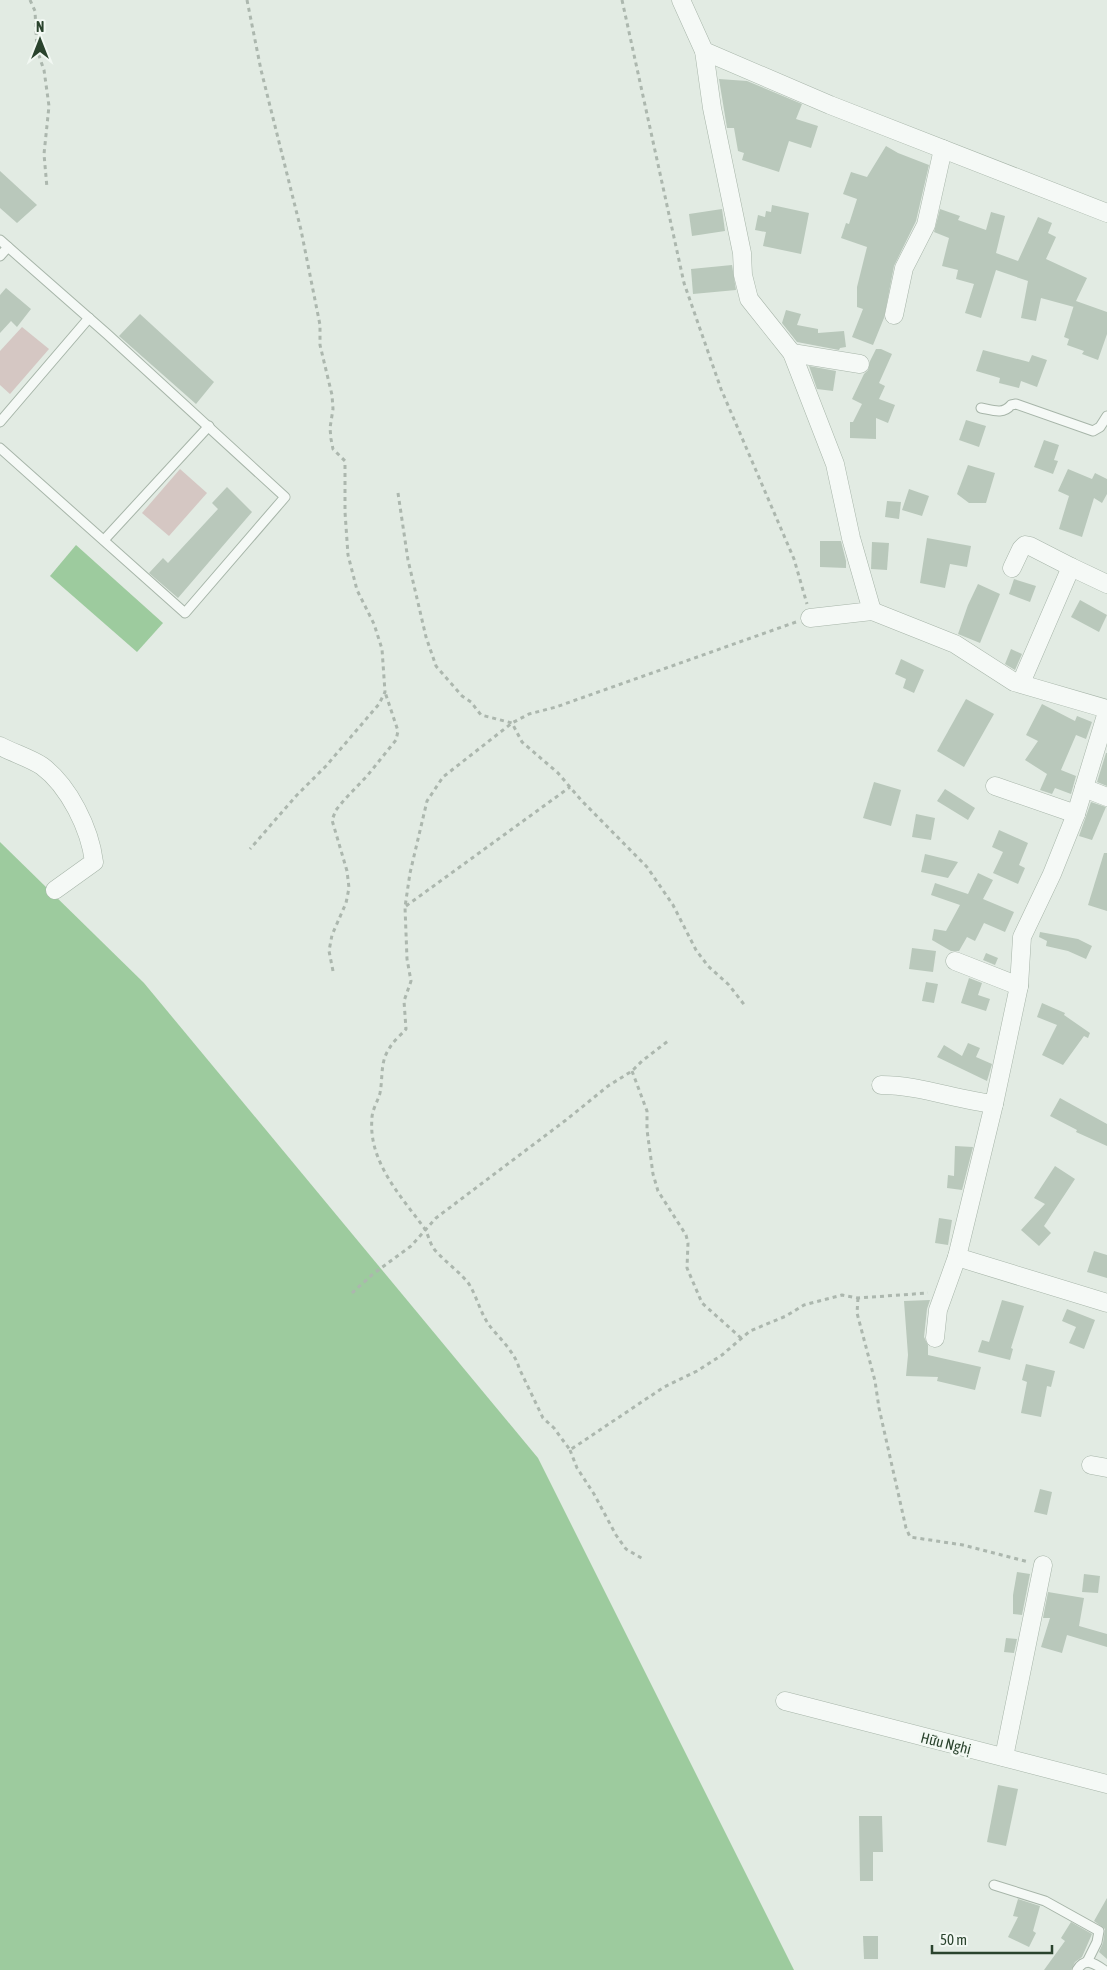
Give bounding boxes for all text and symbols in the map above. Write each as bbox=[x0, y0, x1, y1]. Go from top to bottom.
north arrow bbox=[15, 15, 65, 65]
text: N bbox=[36, 19, 44, 35]
street label: Hữu Nghị bbox=[919, 1729, 973, 1757]
scale bar bbox=[932, 1922, 1052, 1954]
text: 50 m bbox=[940, 1931, 967, 1948]

